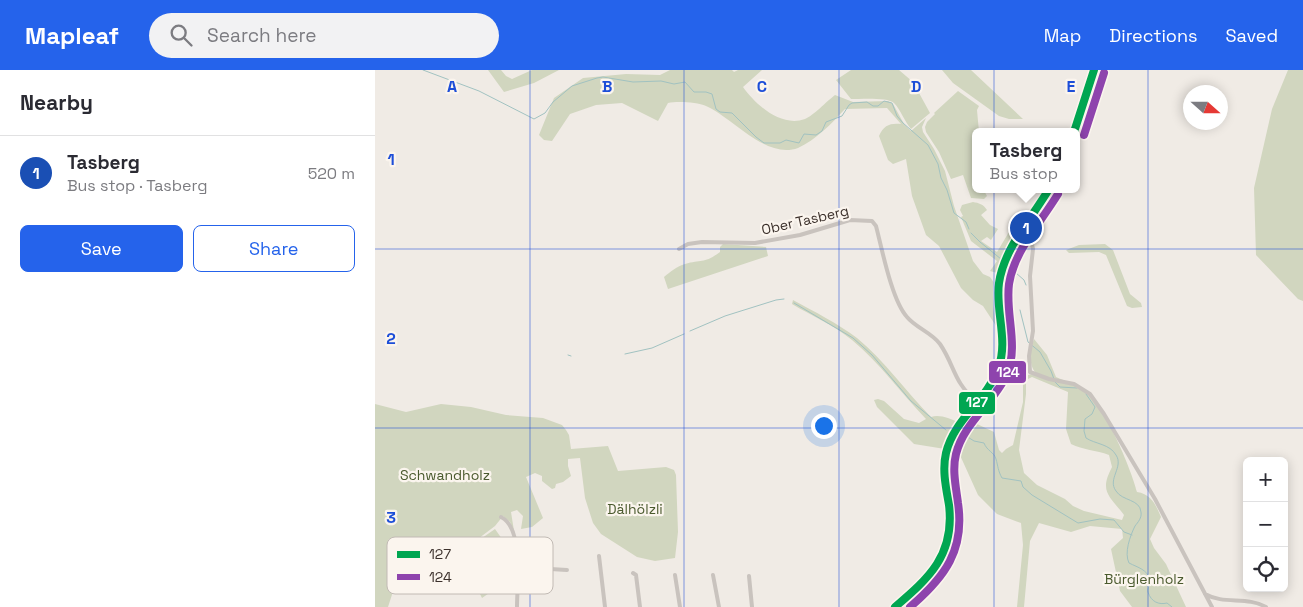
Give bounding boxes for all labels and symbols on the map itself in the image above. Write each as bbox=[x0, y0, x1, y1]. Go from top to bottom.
text: A bbox=[447, 76, 457, 97]
text: B bbox=[602, 76, 612, 97]
text: C bbox=[757, 76, 767, 97]
text: D bbox=[911, 76, 921, 97]
text: E bbox=[1067, 76, 1076, 97]
north arrow bbox=[1183, 85, 1228, 130]
text: 1 bbox=[387, 149, 395, 170]
street label: Ober Tasberg bbox=[760, 201, 850, 239]
pin: 1 bbox=[1010, 209, 1042, 247]
text: 2 bbox=[386, 328, 396, 349]
line badge: 124 bbox=[988, 360, 1027, 384]
text: 124 bbox=[996, 363, 1020, 381]
line badge: 127 bbox=[958, 391, 996, 415]
text: 127 bbox=[966, 393, 988, 411]
your location bbox=[811, 413, 837, 439]
park label: Schwandholz bbox=[400, 466, 490, 484]
park label: Dälhölzli bbox=[607, 500, 663, 518]
text: 3 bbox=[386, 507, 396, 528]
legend bbox=[387, 537, 553, 594]
text: 127 bbox=[429, 545, 451, 563]
text: 124 bbox=[429, 568, 452, 586]
park label: Bürglenholz bbox=[1104, 570, 1184, 588]

